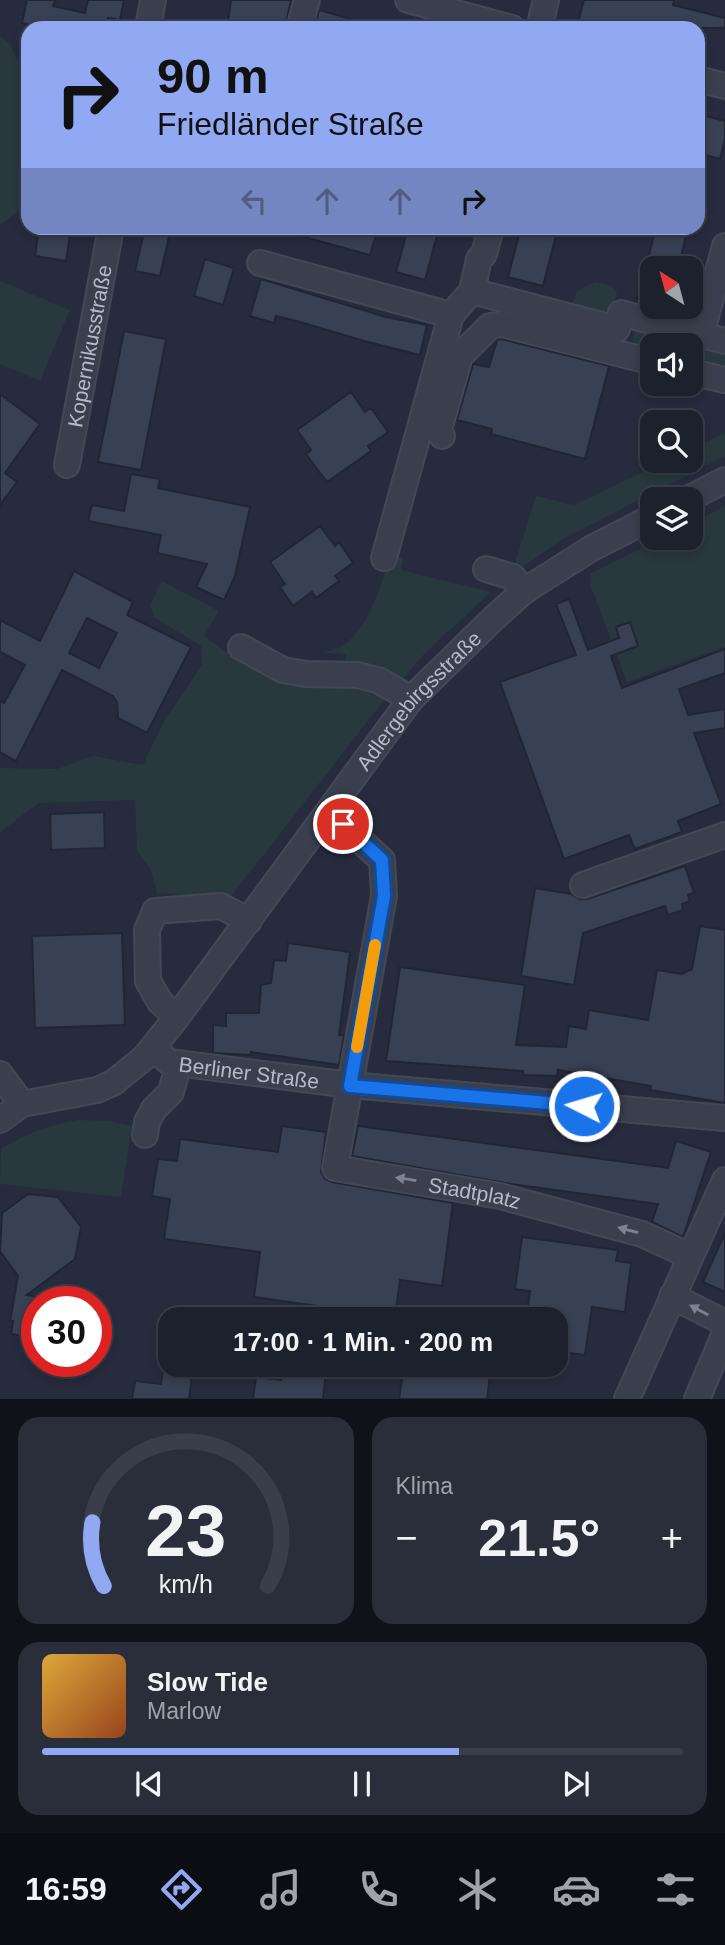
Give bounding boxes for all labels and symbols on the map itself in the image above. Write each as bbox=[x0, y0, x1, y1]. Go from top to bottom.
north arrow bbox=[640, 256, 704, 318]
street label: Kopernikusstraße bbox=[63, 263, 115, 429]
street label: Adlergebirgsstraße bbox=[351, 626, 485, 774]
pin bbox=[313, 794, 373, 854]
street label: Berliner Straße bbox=[178, 1052, 321, 1092]
position arrow bbox=[547, 1069, 621, 1143]
one-way arrow bbox=[395, 1173, 417, 1184]
street label: Stadtplatz bbox=[427, 1173, 523, 1213]
one-way arrow bbox=[616, 1224, 638, 1235]
speed limit sign: 30 bbox=[21, 1286, 112, 1377]
one-way arrow bbox=[688, 1304, 708, 1316]

